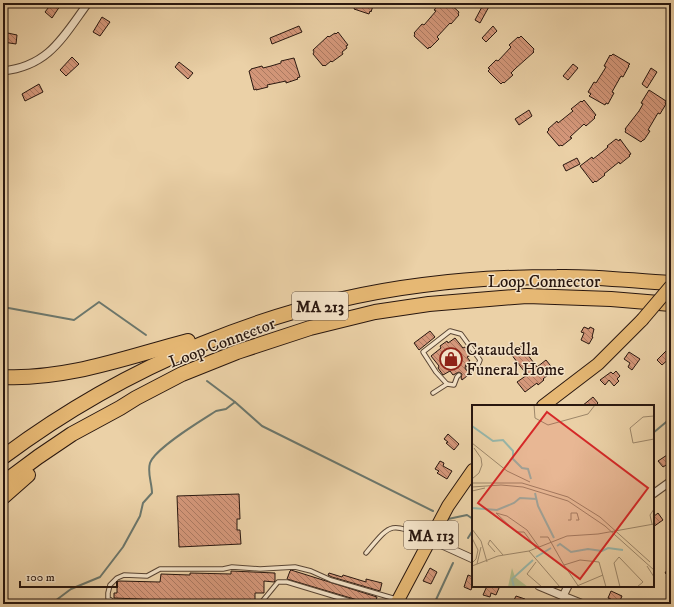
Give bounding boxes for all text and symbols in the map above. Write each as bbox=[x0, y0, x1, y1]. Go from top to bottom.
street label: Loop Connector bbox=[488, 271, 601, 293]
road number: MA 213 bbox=[292, 292, 348, 320]
street label: Loop Connector bbox=[166, 312, 279, 373]
place label: Cataudella Funeral Home bbox=[466, 339, 564, 381]
shop icon: Cataudella Funeral Home bbox=[438, 346, 464, 372]
inset map bbox=[472, 405, 654, 587]
road number: MA 113 bbox=[404, 521, 458, 549]
scale bar bbox=[20, 563, 117, 589]
text: 100 m bbox=[26, 570, 55, 585]

